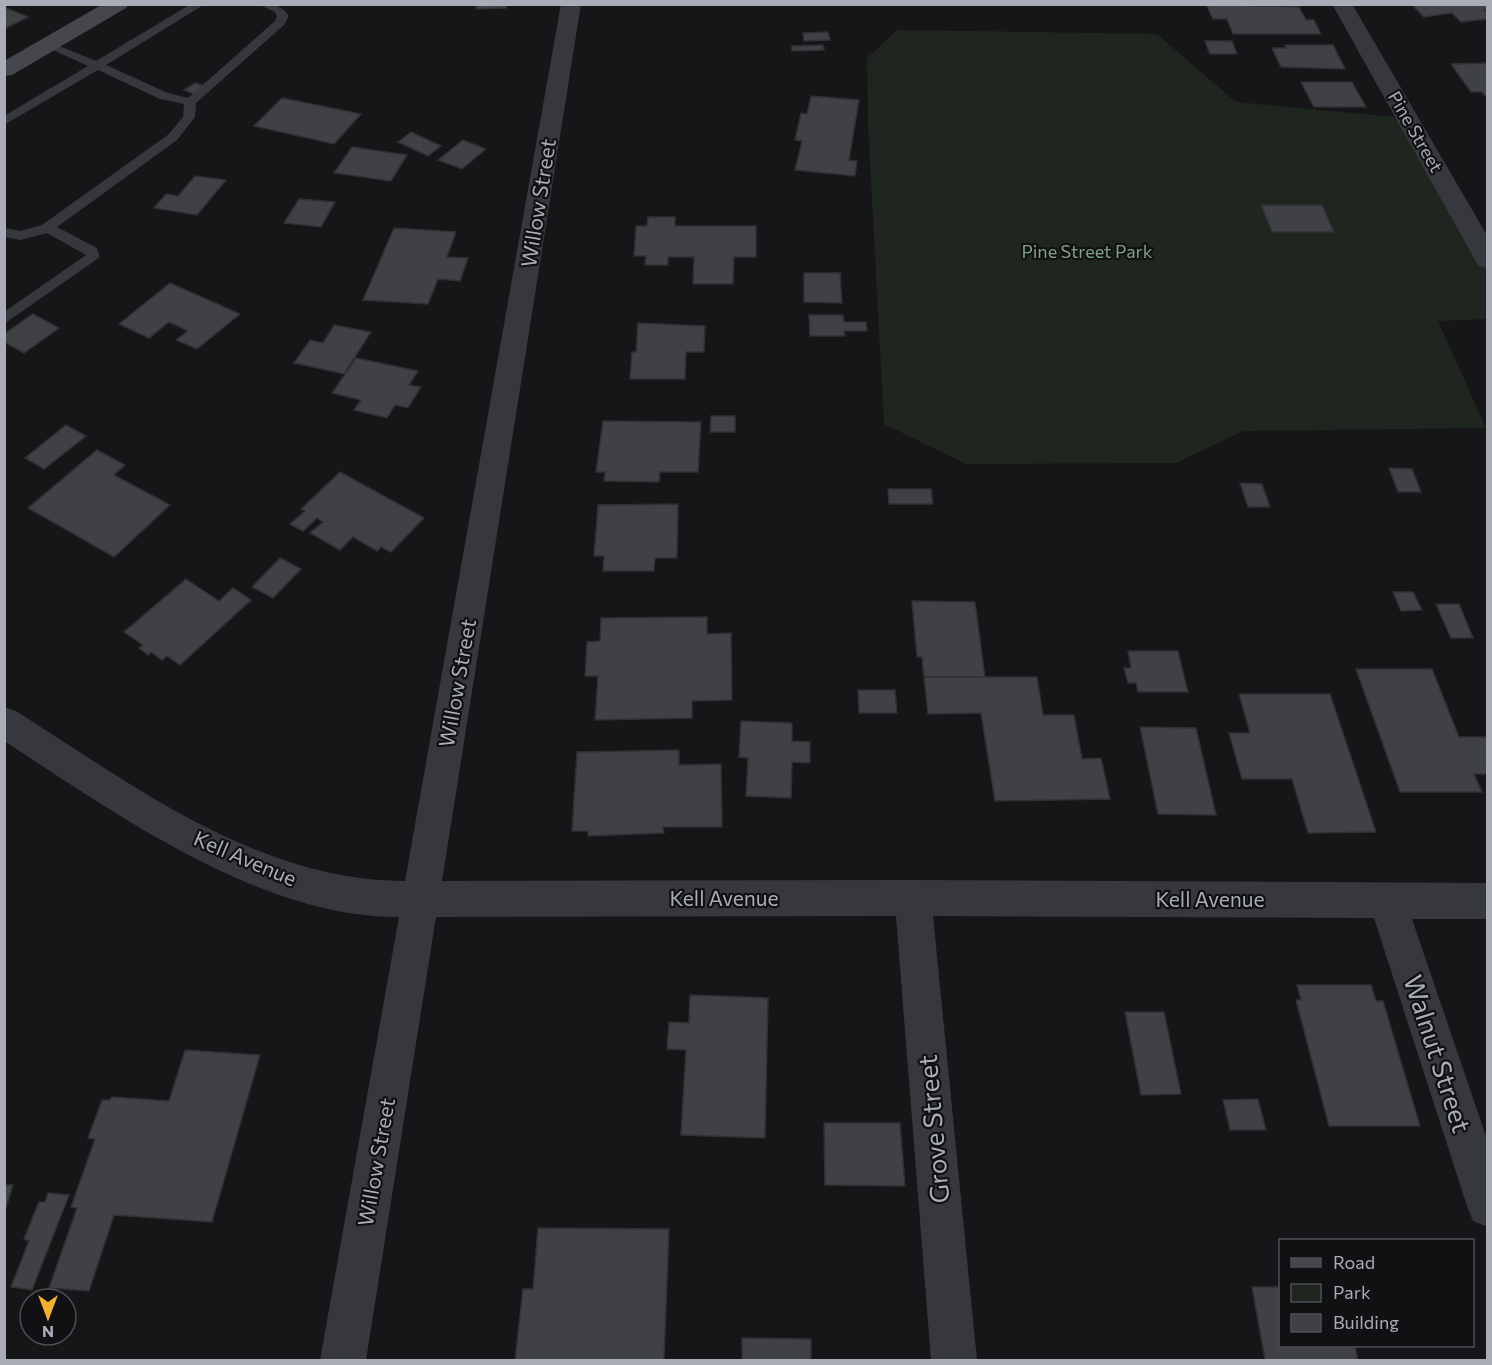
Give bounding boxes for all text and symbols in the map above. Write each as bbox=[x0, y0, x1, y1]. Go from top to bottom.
street label: Pine Street bbox=[1384, 87, 1448, 176]
street label: Willow Street bbox=[515, 137, 560, 269]
park label: Pine Street Park bbox=[1021, 240, 1153, 262]
street label: Willow Street bbox=[433, 617, 480, 749]
street label: Kell Avenue bbox=[190, 825, 301, 890]
street label: Kell Avenue bbox=[669, 885, 779, 910]
street label: Kell Avenue bbox=[1155, 886, 1265, 911]
street label: Walnut Street bbox=[1398, 971, 1478, 1136]
street label: Grove Street bbox=[911, 1053, 954, 1205]
street label: Willow Street bbox=[352, 1096, 399, 1228]
legend bbox=[1279, 1239, 1474, 1347]
text: Road bbox=[1333, 1251, 1375, 1273]
text: Park bbox=[1333, 1281, 1371, 1303]
north arrow bbox=[18, 1287, 78, 1347]
text: Building bbox=[1333, 1311, 1399, 1333]
text: N bbox=[42, 1323, 54, 1342]

